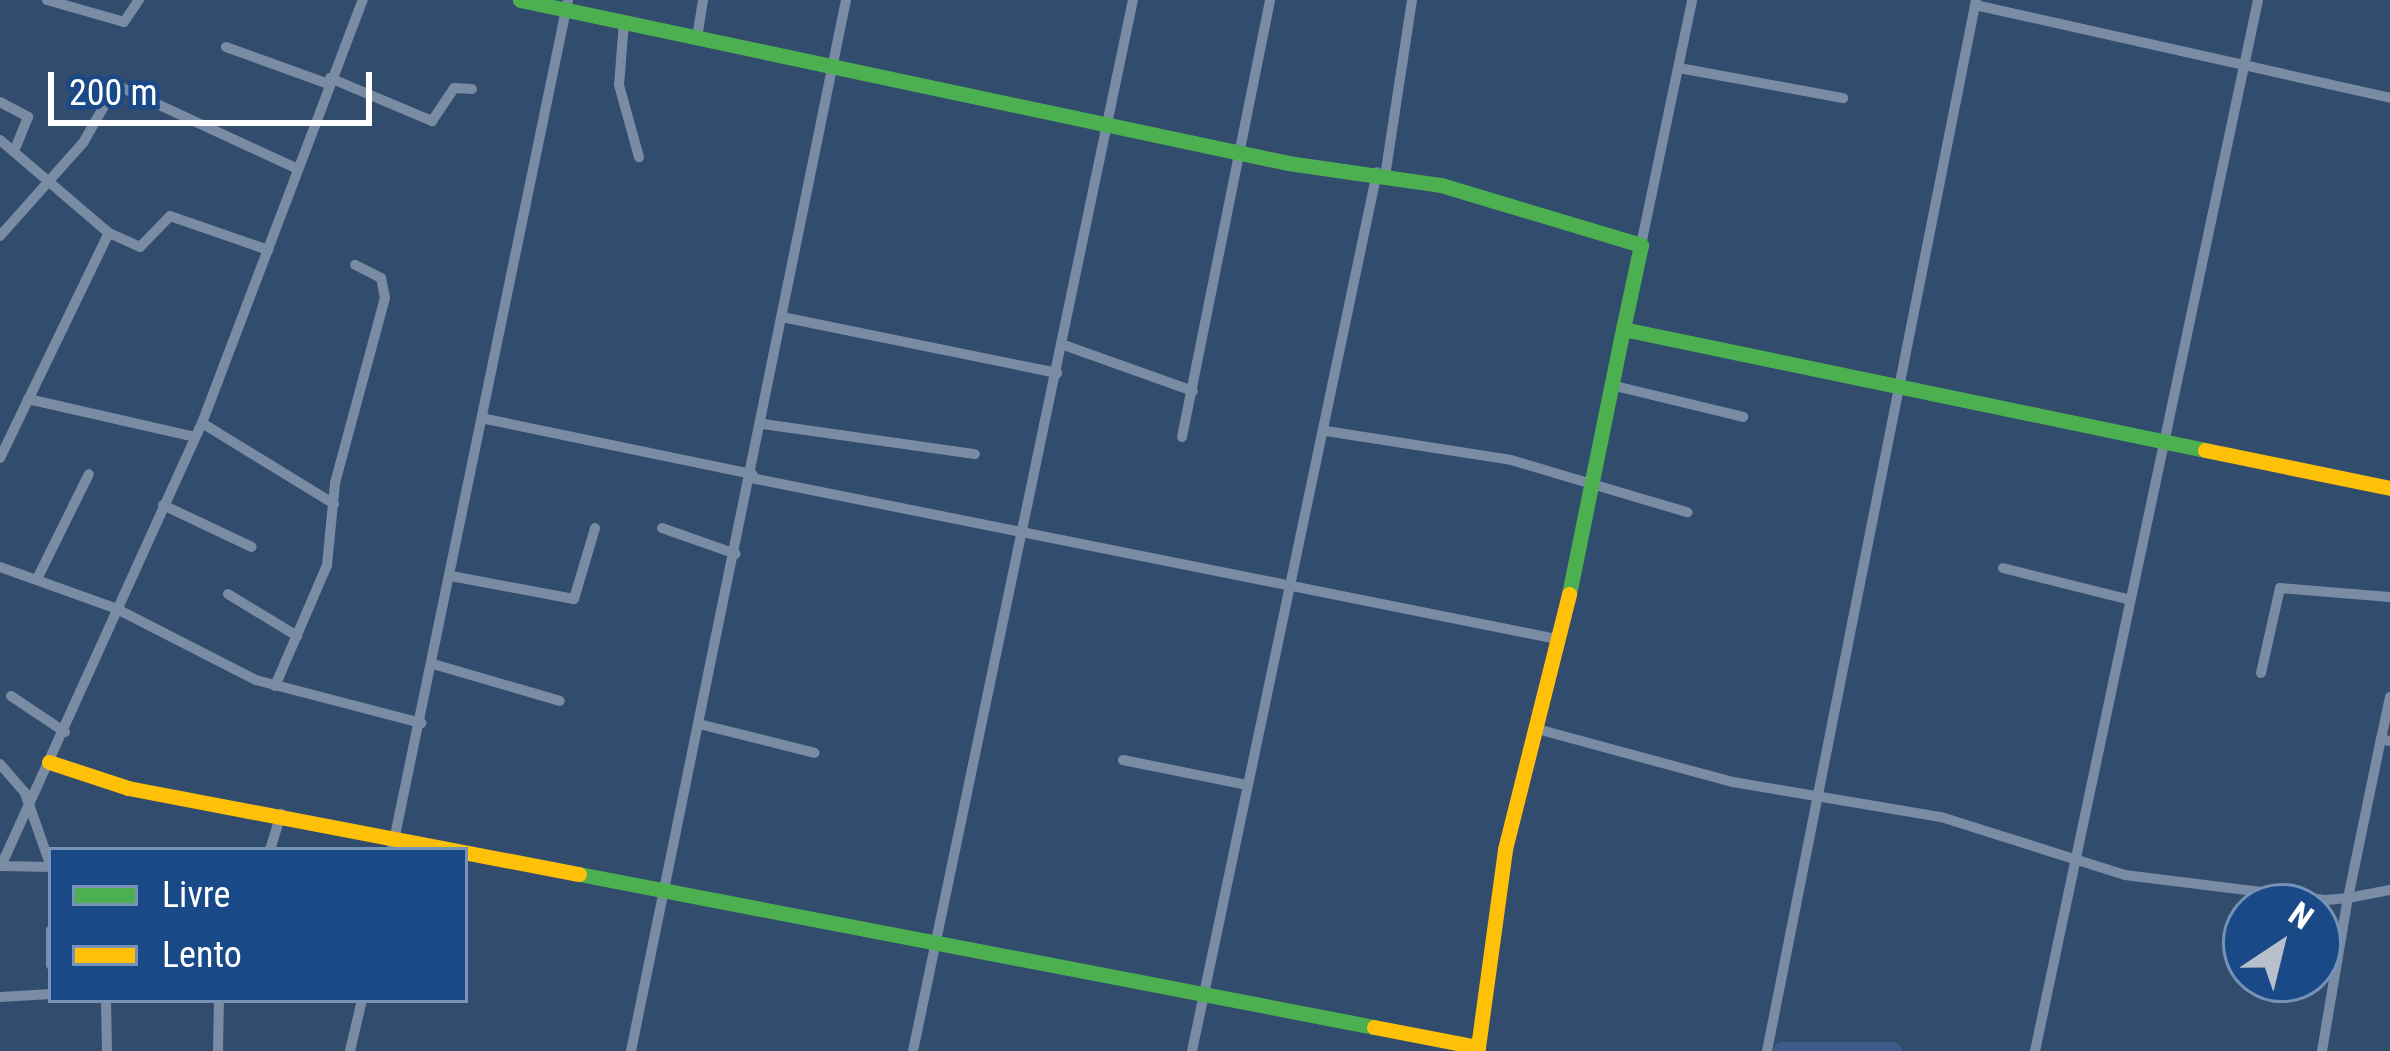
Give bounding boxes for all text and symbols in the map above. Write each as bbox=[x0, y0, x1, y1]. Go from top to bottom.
scale bar bbox=[54, 48, 378, 122]
text: 200 m bbox=[69, 72, 158, 114]
legend bbox=[48, 847, 468, 1003]
text: Livre bbox=[162, 874, 230, 916]
north arrow bbox=[2222, 883, 2342, 1003]
text: N bbox=[2282, 894, 2321, 937]
text: Lento bbox=[162, 934, 242, 976]

